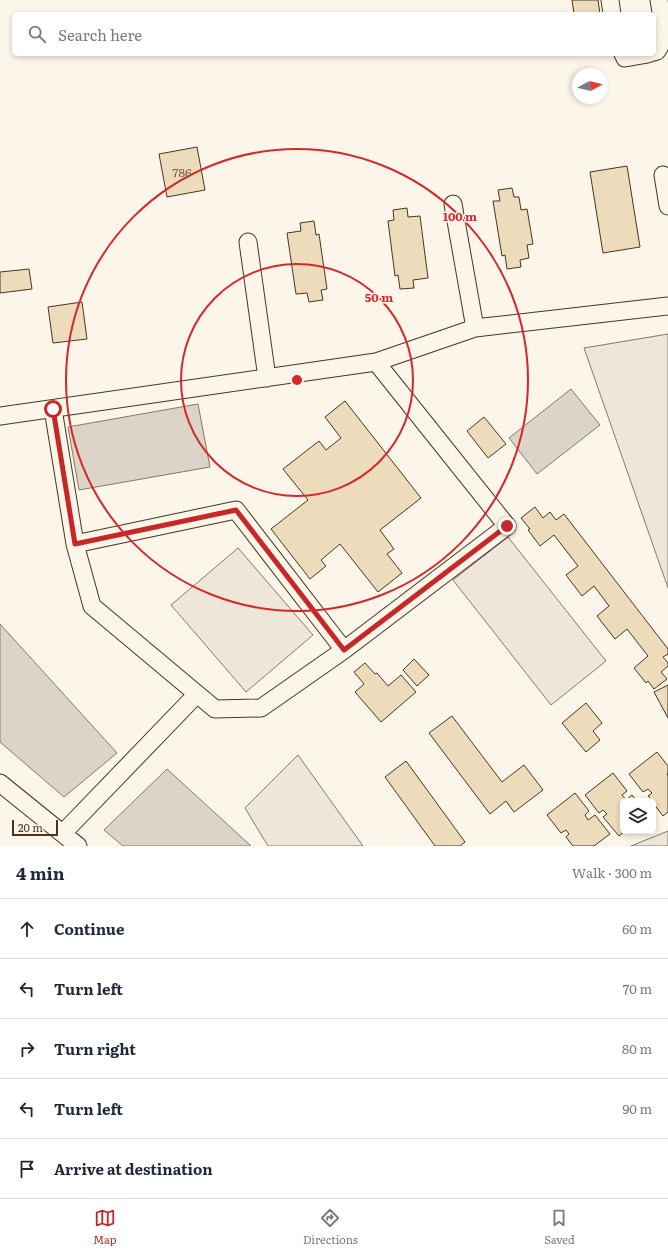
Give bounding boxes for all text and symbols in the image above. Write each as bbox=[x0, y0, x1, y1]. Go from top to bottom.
search box bbox=[12, 12, 656, 56]
icon: search bbox=[26, 23, 48, 45]
text: Search here bbox=[58, 23, 142, 46]
north arrow bbox=[572, 68, 608, 104]
house number: 786 bbox=[172, 163, 192, 181]
text: 100 m bbox=[443, 207, 477, 225]
text: 50 m bbox=[365, 288, 393, 306]
centre of rings bbox=[290, 373, 304, 387]
route start bbox=[44, 400, 62, 418]
route end bbox=[498, 517, 516, 535]
map controls bbox=[620, 798, 656, 834]
button: layers bbox=[620, 798, 656, 834]
scale bar bbox=[12, 818, 58, 837]
text: 20 m bbox=[18, 819, 43, 835]
text: 4 min bbox=[16, 860, 65, 885]
text: Walk · 300 m bbox=[572, 863, 652, 882]
text: Continue bbox=[54, 917, 124, 940]
icon: ahead bbox=[16, 918, 38, 940]
text: 60 m bbox=[622, 919, 652, 938]
text: Turn left bbox=[54, 977, 123, 1000]
icon: left bbox=[16, 978, 38, 1000]
text: 70 m bbox=[623, 979, 652, 998]
text: Turn right bbox=[54, 1037, 136, 1060]
icon: right bbox=[16, 1038, 38, 1060]
text: 80 m bbox=[622, 1039, 652, 1058]
text: Turn left bbox=[54, 1097, 123, 1120]
icon: left bbox=[16, 1098, 38, 1120]
text: 90 m bbox=[622, 1099, 652, 1118]
text: Arrive at destination bbox=[54, 1157, 213, 1180]
icon: arrive bbox=[16, 1158, 38, 1180]
tab: Map bbox=[93, 1207, 117, 1247]
tab: Directions bbox=[303, 1207, 358, 1247]
tab: Saved bbox=[544, 1207, 575, 1247]

